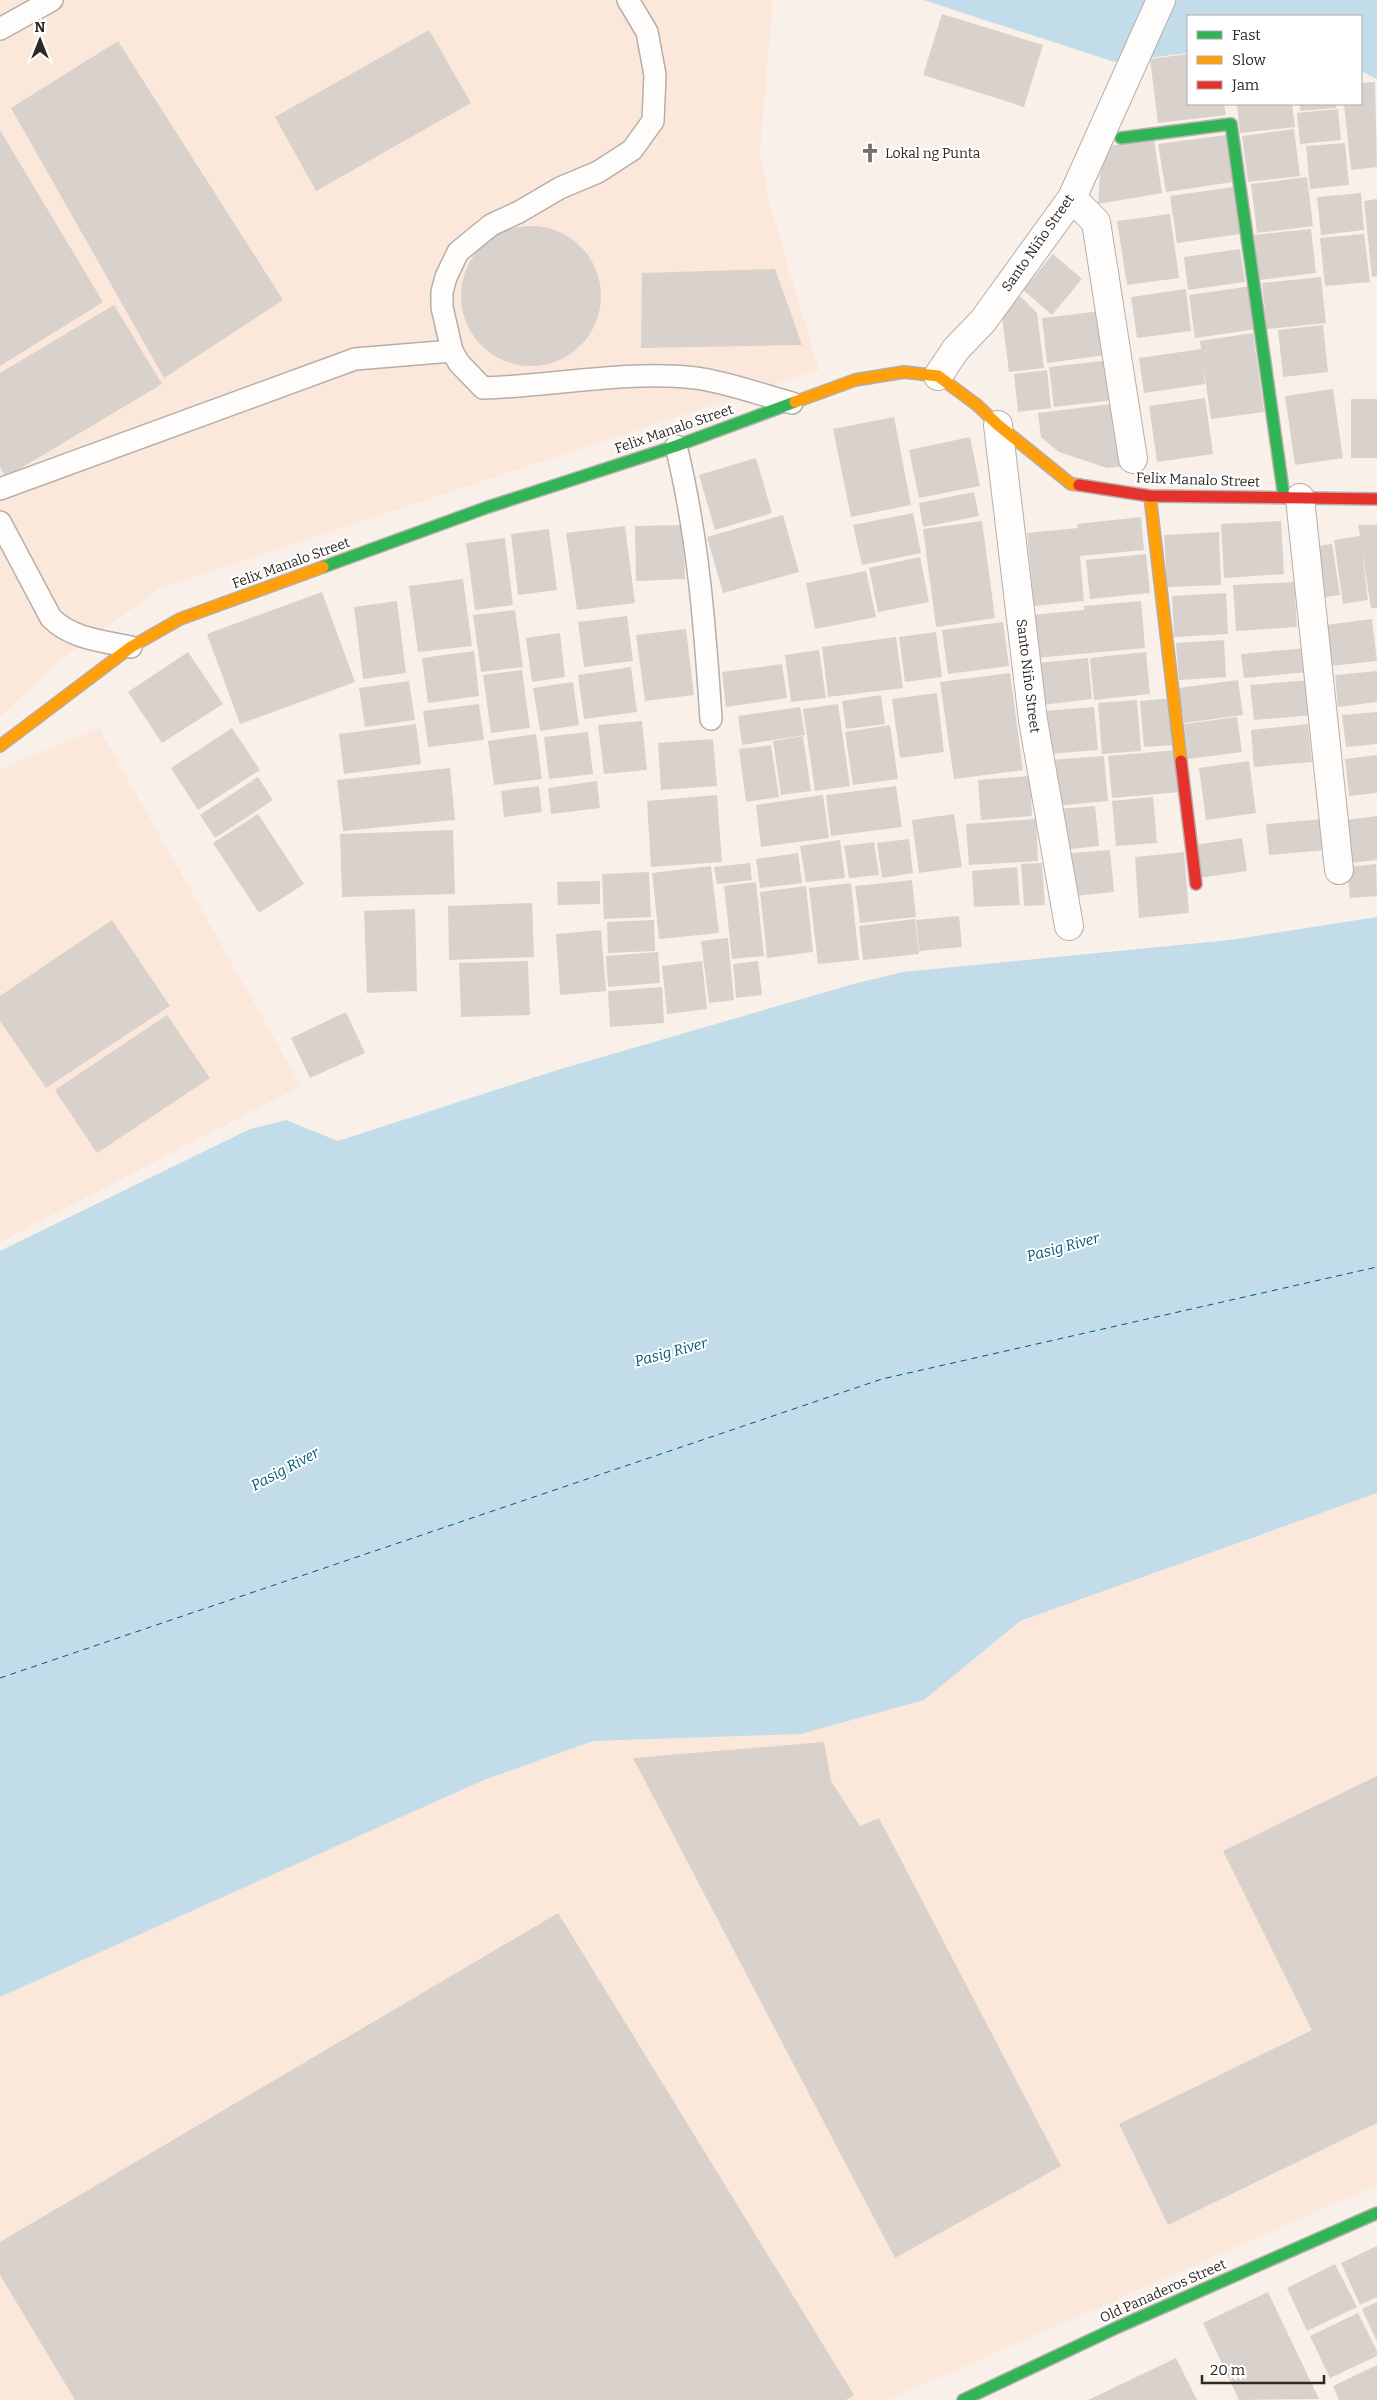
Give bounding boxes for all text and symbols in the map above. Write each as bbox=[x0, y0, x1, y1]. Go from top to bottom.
north arrow bbox=[15, 15, 65, 65]
legend bbox=[1187, 15, 1362, 105]
text: N bbox=[35, 19, 46, 36]
text: Fast bbox=[1232, 26, 1261, 44]
text: Slow bbox=[1232, 51, 1267, 69]
text: Jam bbox=[1231, 76, 1260, 94]
church icon: Lokal ng Punta bbox=[859, 142, 881, 164]
place label: Lokal ng Punta bbox=[885, 145, 981, 162]
street label: Santo Niño Street bbox=[998, 191, 1078, 295]
street label: Felix Manalo Street bbox=[613, 401, 735, 457]
street label: Felix Manalo Street bbox=[1136, 469, 1260, 491]
street label: Felix Manalo Street bbox=[230, 534, 352, 592]
street label: Santo Niño Street bbox=[1013, 618, 1043, 734]
water label: Pasig River bbox=[1025, 1228, 1102, 1265]
water label: Pasig River bbox=[633, 1333, 710, 1370]
water label: Pasig River bbox=[248, 1443, 323, 1494]
street label: Old Panaderos Street bbox=[1097, 2255, 1229, 2327]
scale bar bbox=[1202, 2352, 1324, 2384]
text: 20 m bbox=[1210, 2361, 1246, 2379]

